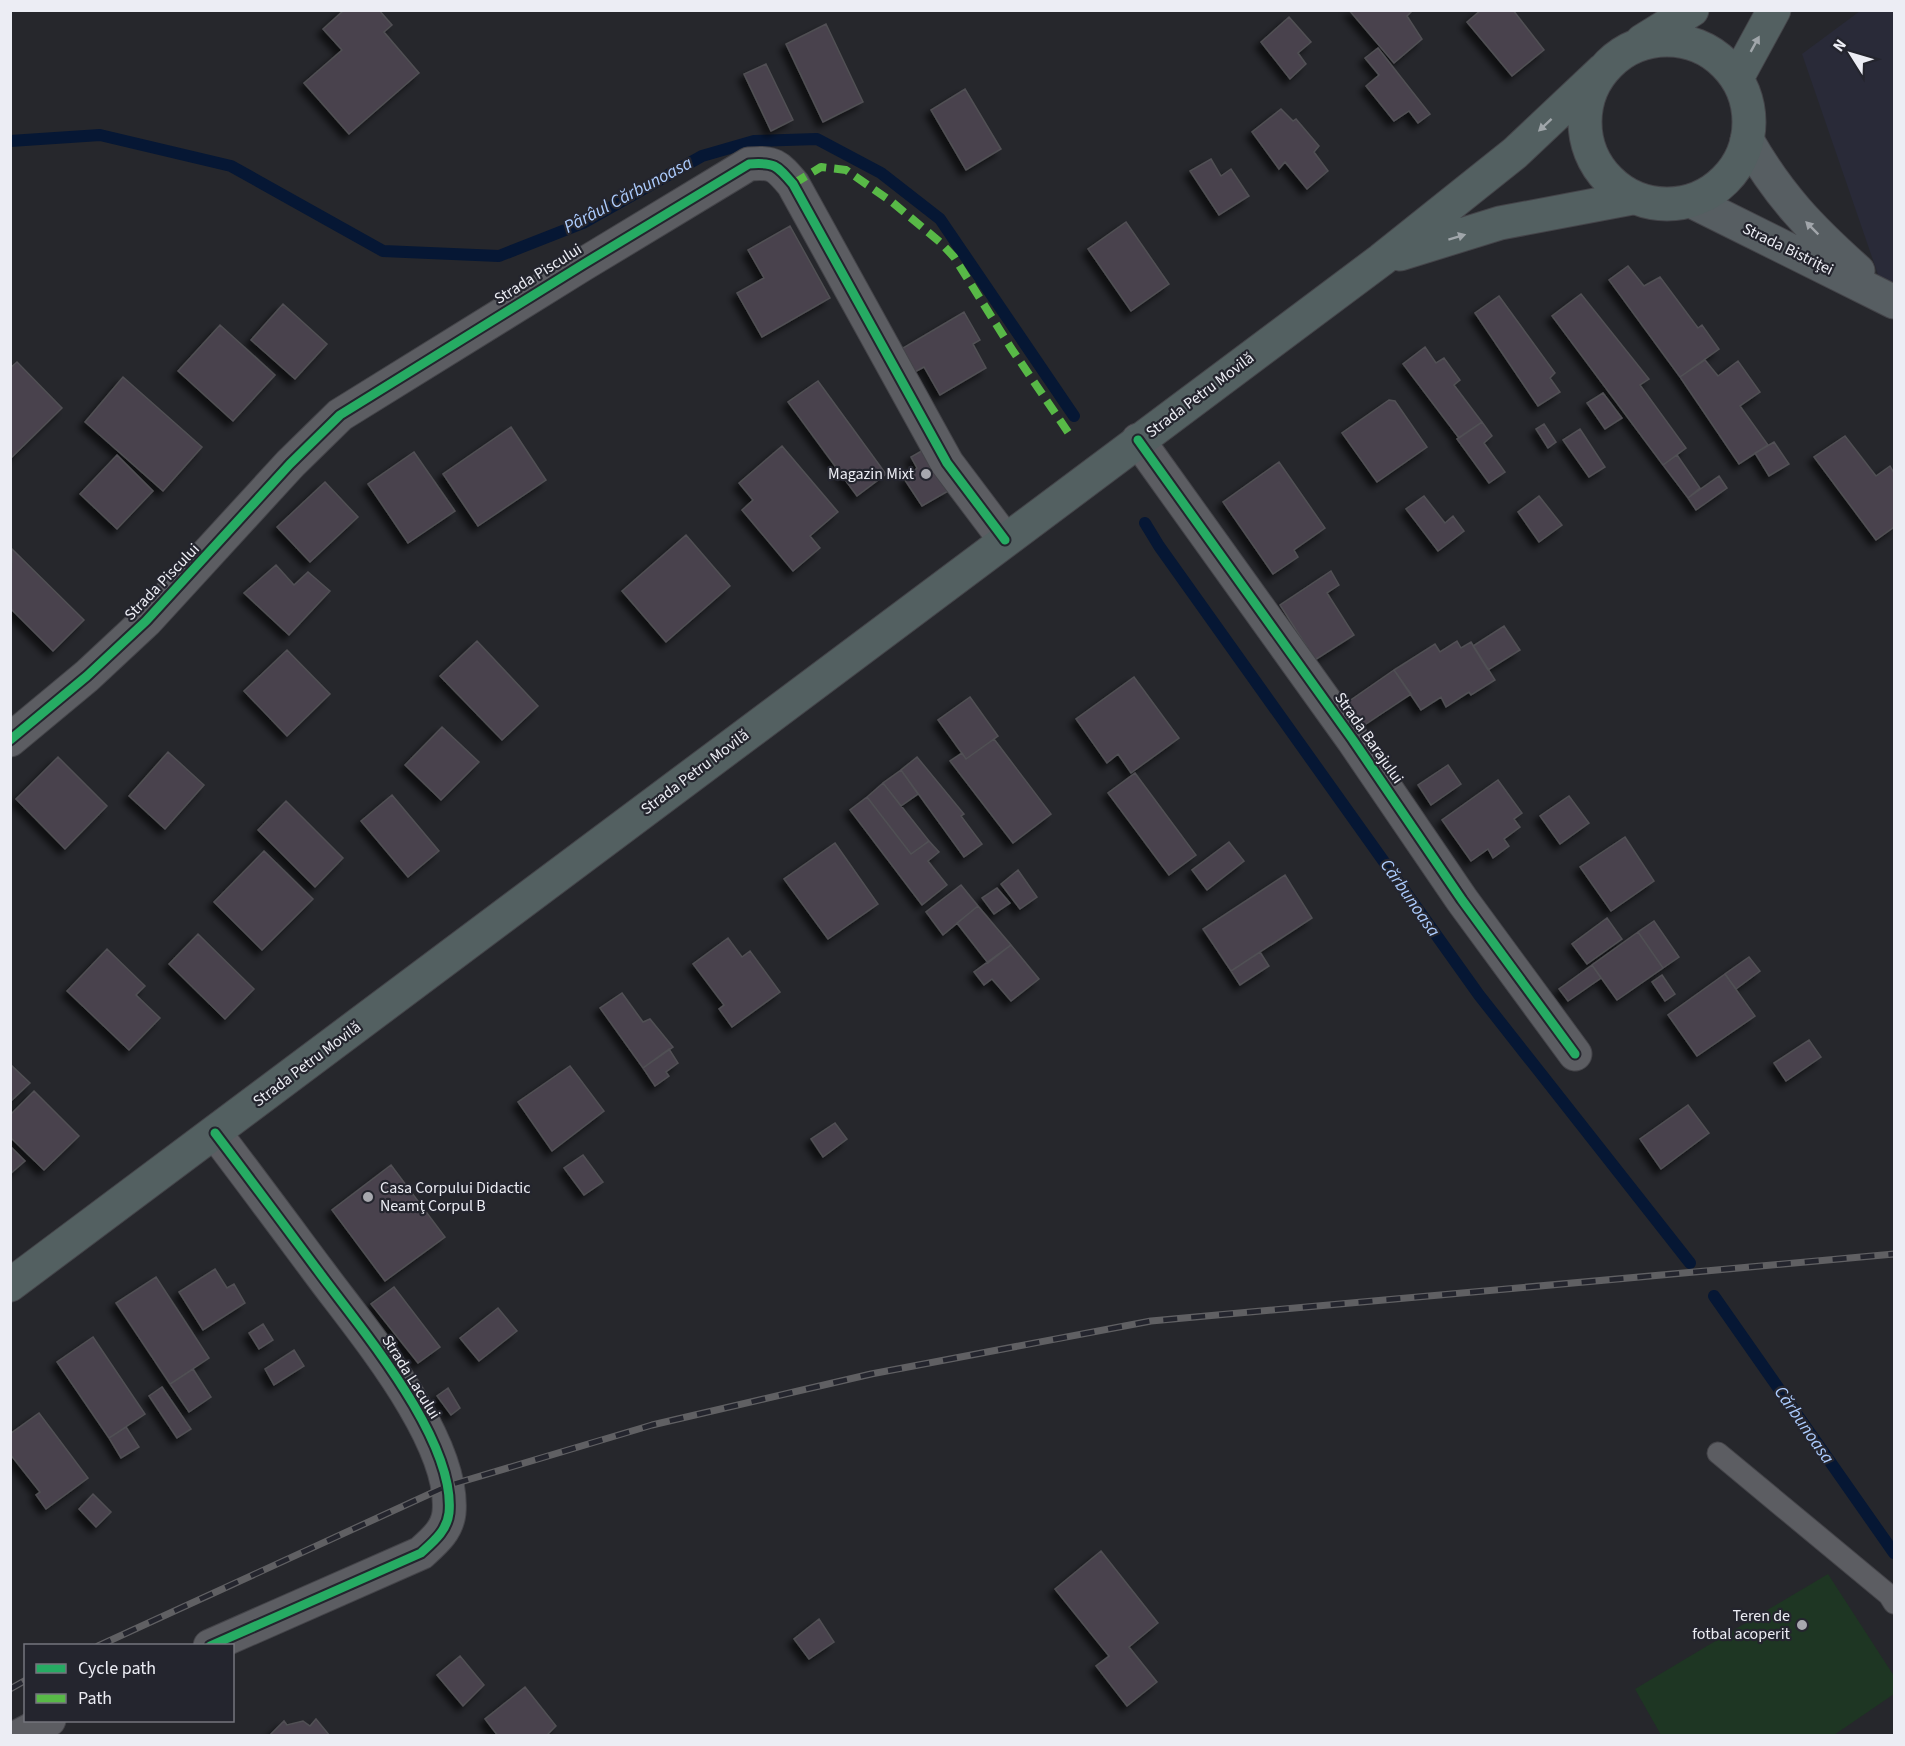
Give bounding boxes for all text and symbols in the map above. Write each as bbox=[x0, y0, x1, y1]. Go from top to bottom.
north arrow bbox=[1821, 24, 1881, 84]
text: N bbox=[1828, 35, 1852, 56]
one-way arrow bbox=[1750, 36, 1760, 53]
one-way arrow bbox=[1537, 118, 1552, 132]
water label: Pârâul Cărbunoasa bbox=[559, 150, 697, 239]
street label: Strada Bistriței bbox=[1739, 217, 1837, 281]
one-way arrow bbox=[1805, 222, 1819, 236]
one-way arrow bbox=[1448, 231, 1466, 241]
street label: Strada Piscului bbox=[490, 238, 586, 310]
street label: Strada Petru Movilă bbox=[1141, 347, 1259, 443]
place label: Magazin Mixt bbox=[828, 463, 915, 485]
marker: Magazin Mixt bbox=[919, 467, 933, 481]
street label: Strada Piscului bbox=[120, 539, 204, 625]
street label: Strada Barajului bbox=[1329, 688, 1409, 788]
street label: Strada Petru Movilă bbox=[636, 724, 754, 820]
water label: Cărbunoasa bbox=[1374, 854, 1446, 942]
street label: Strada Petru Movilă bbox=[248, 1016, 366, 1112]
place label: Casa Corpului Didactic Neamţ Corpul B bbox=[380, 1177, 531, 1217]
marker: Casa Corpului Didactic Neamţ Corpul B bbox=[361, 1190, 375, 1204]
street label: Strada Lacului bbox=[376, 1331, 446, 1423]
water label: Cărbunoasa bbox=[1768, 1381, 1840, 1469]
place label: Teren de fotbal acoperit bbox=[1692, 1605, 1791, 1645]
marker: Teren de fotbal acoperit bbox=[1795, 1618, 1809, 1632]
legend bbox=[24, 1644, 234, 1722]
text: Cycle path bbox=[78, 1656, 156, 1681]
text: Path bbox=[78, 1686, 112, 1711]

